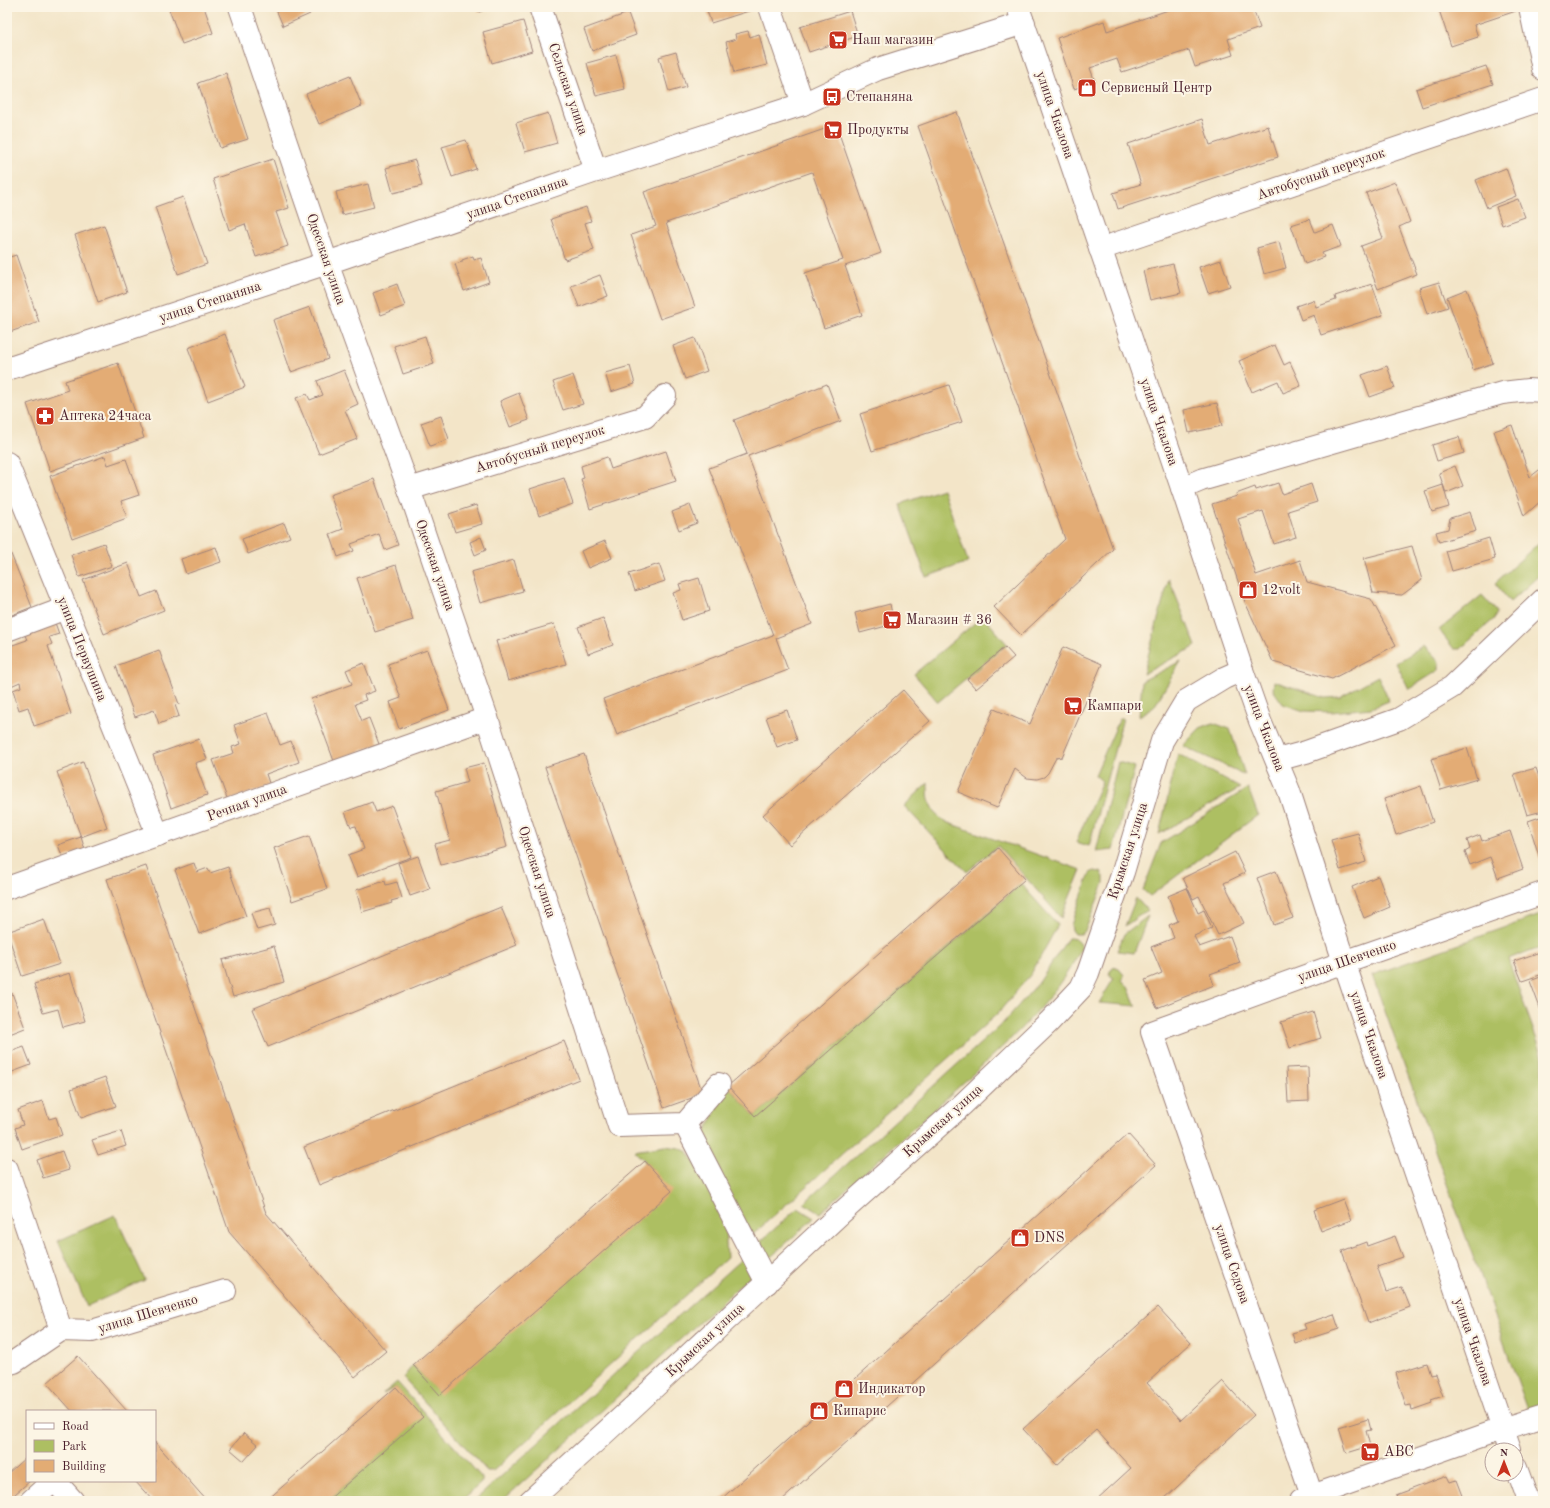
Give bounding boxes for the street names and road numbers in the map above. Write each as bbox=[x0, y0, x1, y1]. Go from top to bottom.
street label: Сельская улица bbox=[546, 41, 590, 137]
street label: улица Чкалова bbox=[1033, 69, 1077, 161]
street label: Автобусный переулок bbox=[1255, 145, 1387, 203]
street label: улица Степаняна bbox=[464, 174, 570, 222]
street label: Одесская улица bbox=[304, 212, 348, 307]
street label: улица Степаняна bbox=[157, 279, 263, 325]
street label: улица Чкалова bbox=[1137, 376, 1181, 468]
street label: Автобусный переулок bbox=[474, 423, 606, 475]
street label: Одесская улица bbox=[413, 518, 457, 613]
street label: улица Первушина bbox=[55, 595, 109, 703]
street label: улица Чкалова bbox=[1241, 683, 1287, 773]
street label: Речная улица bbox=[205, 782, 289, 824]
street label: Крымская улица bbox=[1106, 801, 1150, 901]
street label: Одесская улица bbox=[516, 824, 558, 920]
street label: улица Шевченко bbox=[1296, 938, 1398, 984]
street label: улица Чкалова bbox=[1347, 989, 1391, 1081]
street label: Крымская улица bbox=[901, 1082, 985, 1160]
street label: улица Седова bbox=[1212, 1222, 1252, 1306]
street label: улица Шевченко bbox=[97, 1292, 200, 1336]
street label: улица Чкалова bbox=[1451, 1296, 1495, 1388]
street label: Крымская улица bbox=[663, 1300, 747, 1380]

